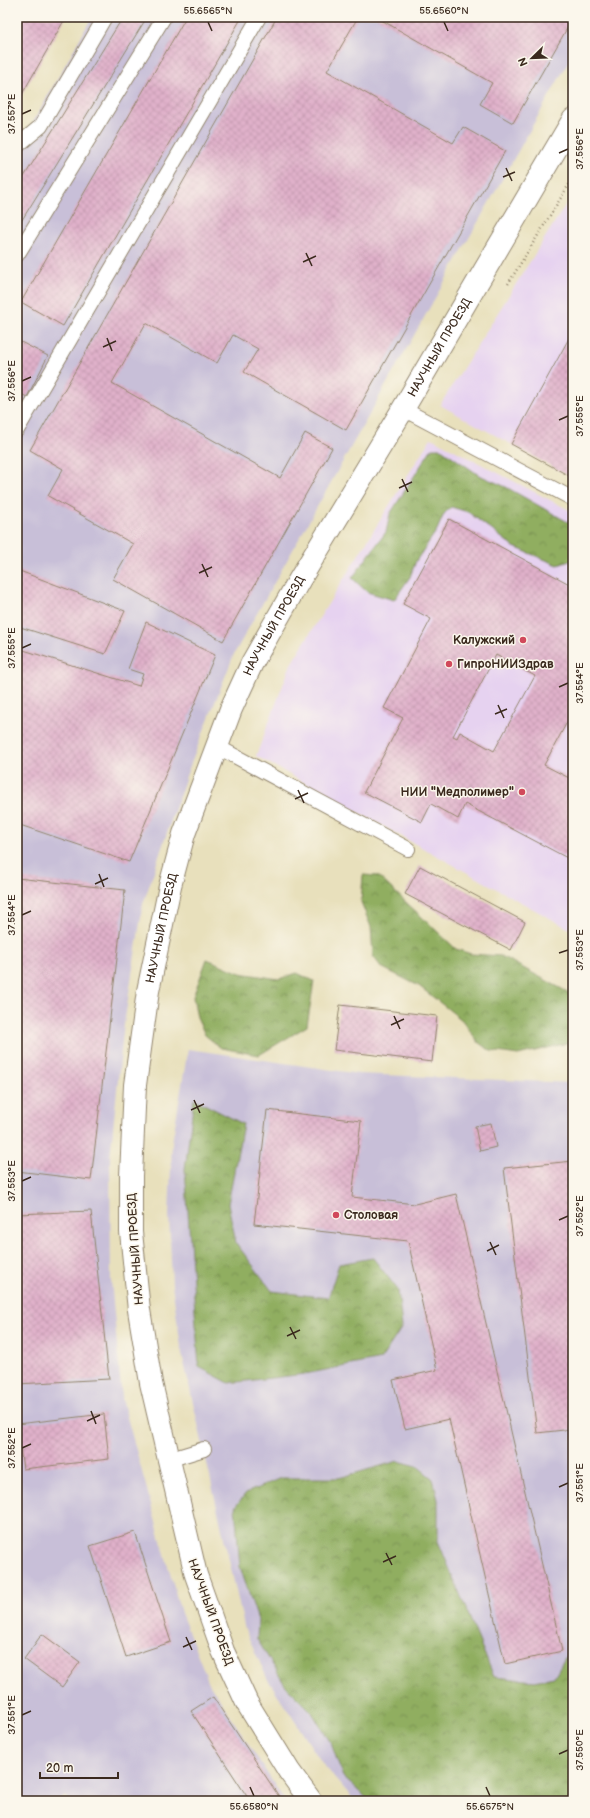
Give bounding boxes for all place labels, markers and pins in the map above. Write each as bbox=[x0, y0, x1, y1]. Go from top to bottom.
place label: Калужский bbox=[453, 633, 515, 648]
marker: Калужский bbox=[518, 635, 528, 645]
place label: ГипроНИИЗдрав bbox=[457, 657, 554, 672]
marker: ГипроНИИЗдрав bbox=[444, 659, 454, 669]
place label: НИИ "Медполимер" bbox=[400, 785, 514, 800]
marker: НИИ "Медполимер" bbox=[517, 787, 527, 797]
place label: Столовая bbox=[344, 1208, 398, 1223]
marker: Столовая bbox=[331, 1210, 341, 1220]

